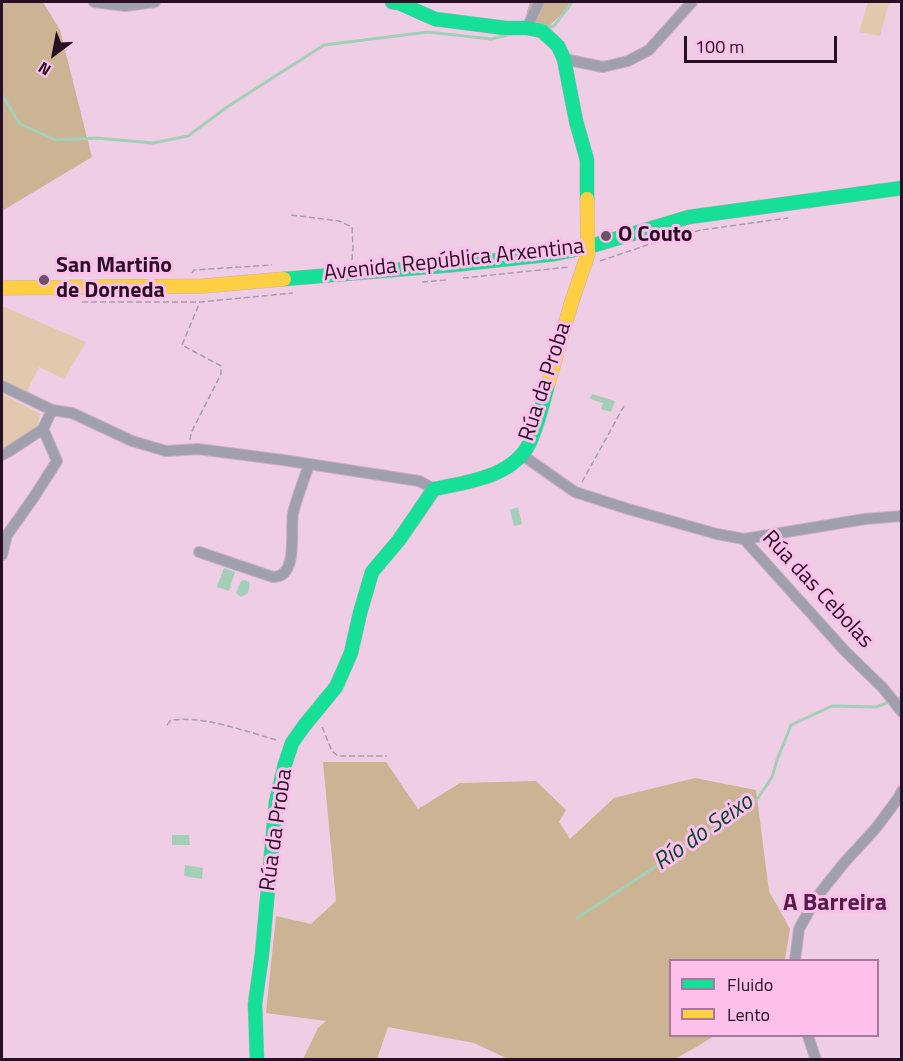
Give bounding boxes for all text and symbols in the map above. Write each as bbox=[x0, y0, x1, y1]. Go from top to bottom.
north arrow bbox=[24, 24, 84, 84]
scale bar bbox=[687, 24, 840, 62]
text: 100 m bbox=[695, 33, 744, 60]
text: N bbox=[33, 56, 56, 82]
place label: O Couto bbox=[618, 223, 693, 249]
marker: O Couto bbox=[599, 229, 613, 243]
street label: Avenida República Arxentina bbox=[323, 234, 585, 288]
place label: San Martiño de Dorneda bbox=[56, 254, 172, 306]
marker: San Martiño de Dorneda bbox=[37, 273, 51, 287]
street label: Rúa da Proba bbox=[514, 319, 578, 445]
street label: Rúa das Cebolas bbox=[756, 526, 878, 654]
street label: Rúa da Proba bbox=[255, 767, 299, 893]
water label: Río do Seixo bbox=[649, 788, 759, 878]
district label: A Barreira bbox=[783, 890, 887, 918]
legend bbox=[669, 959, 879, 1037]
text: Fluido bbox=[727, 971, 773, 998]
text: Lento bbox=[727, 1001, 770, 1028]

